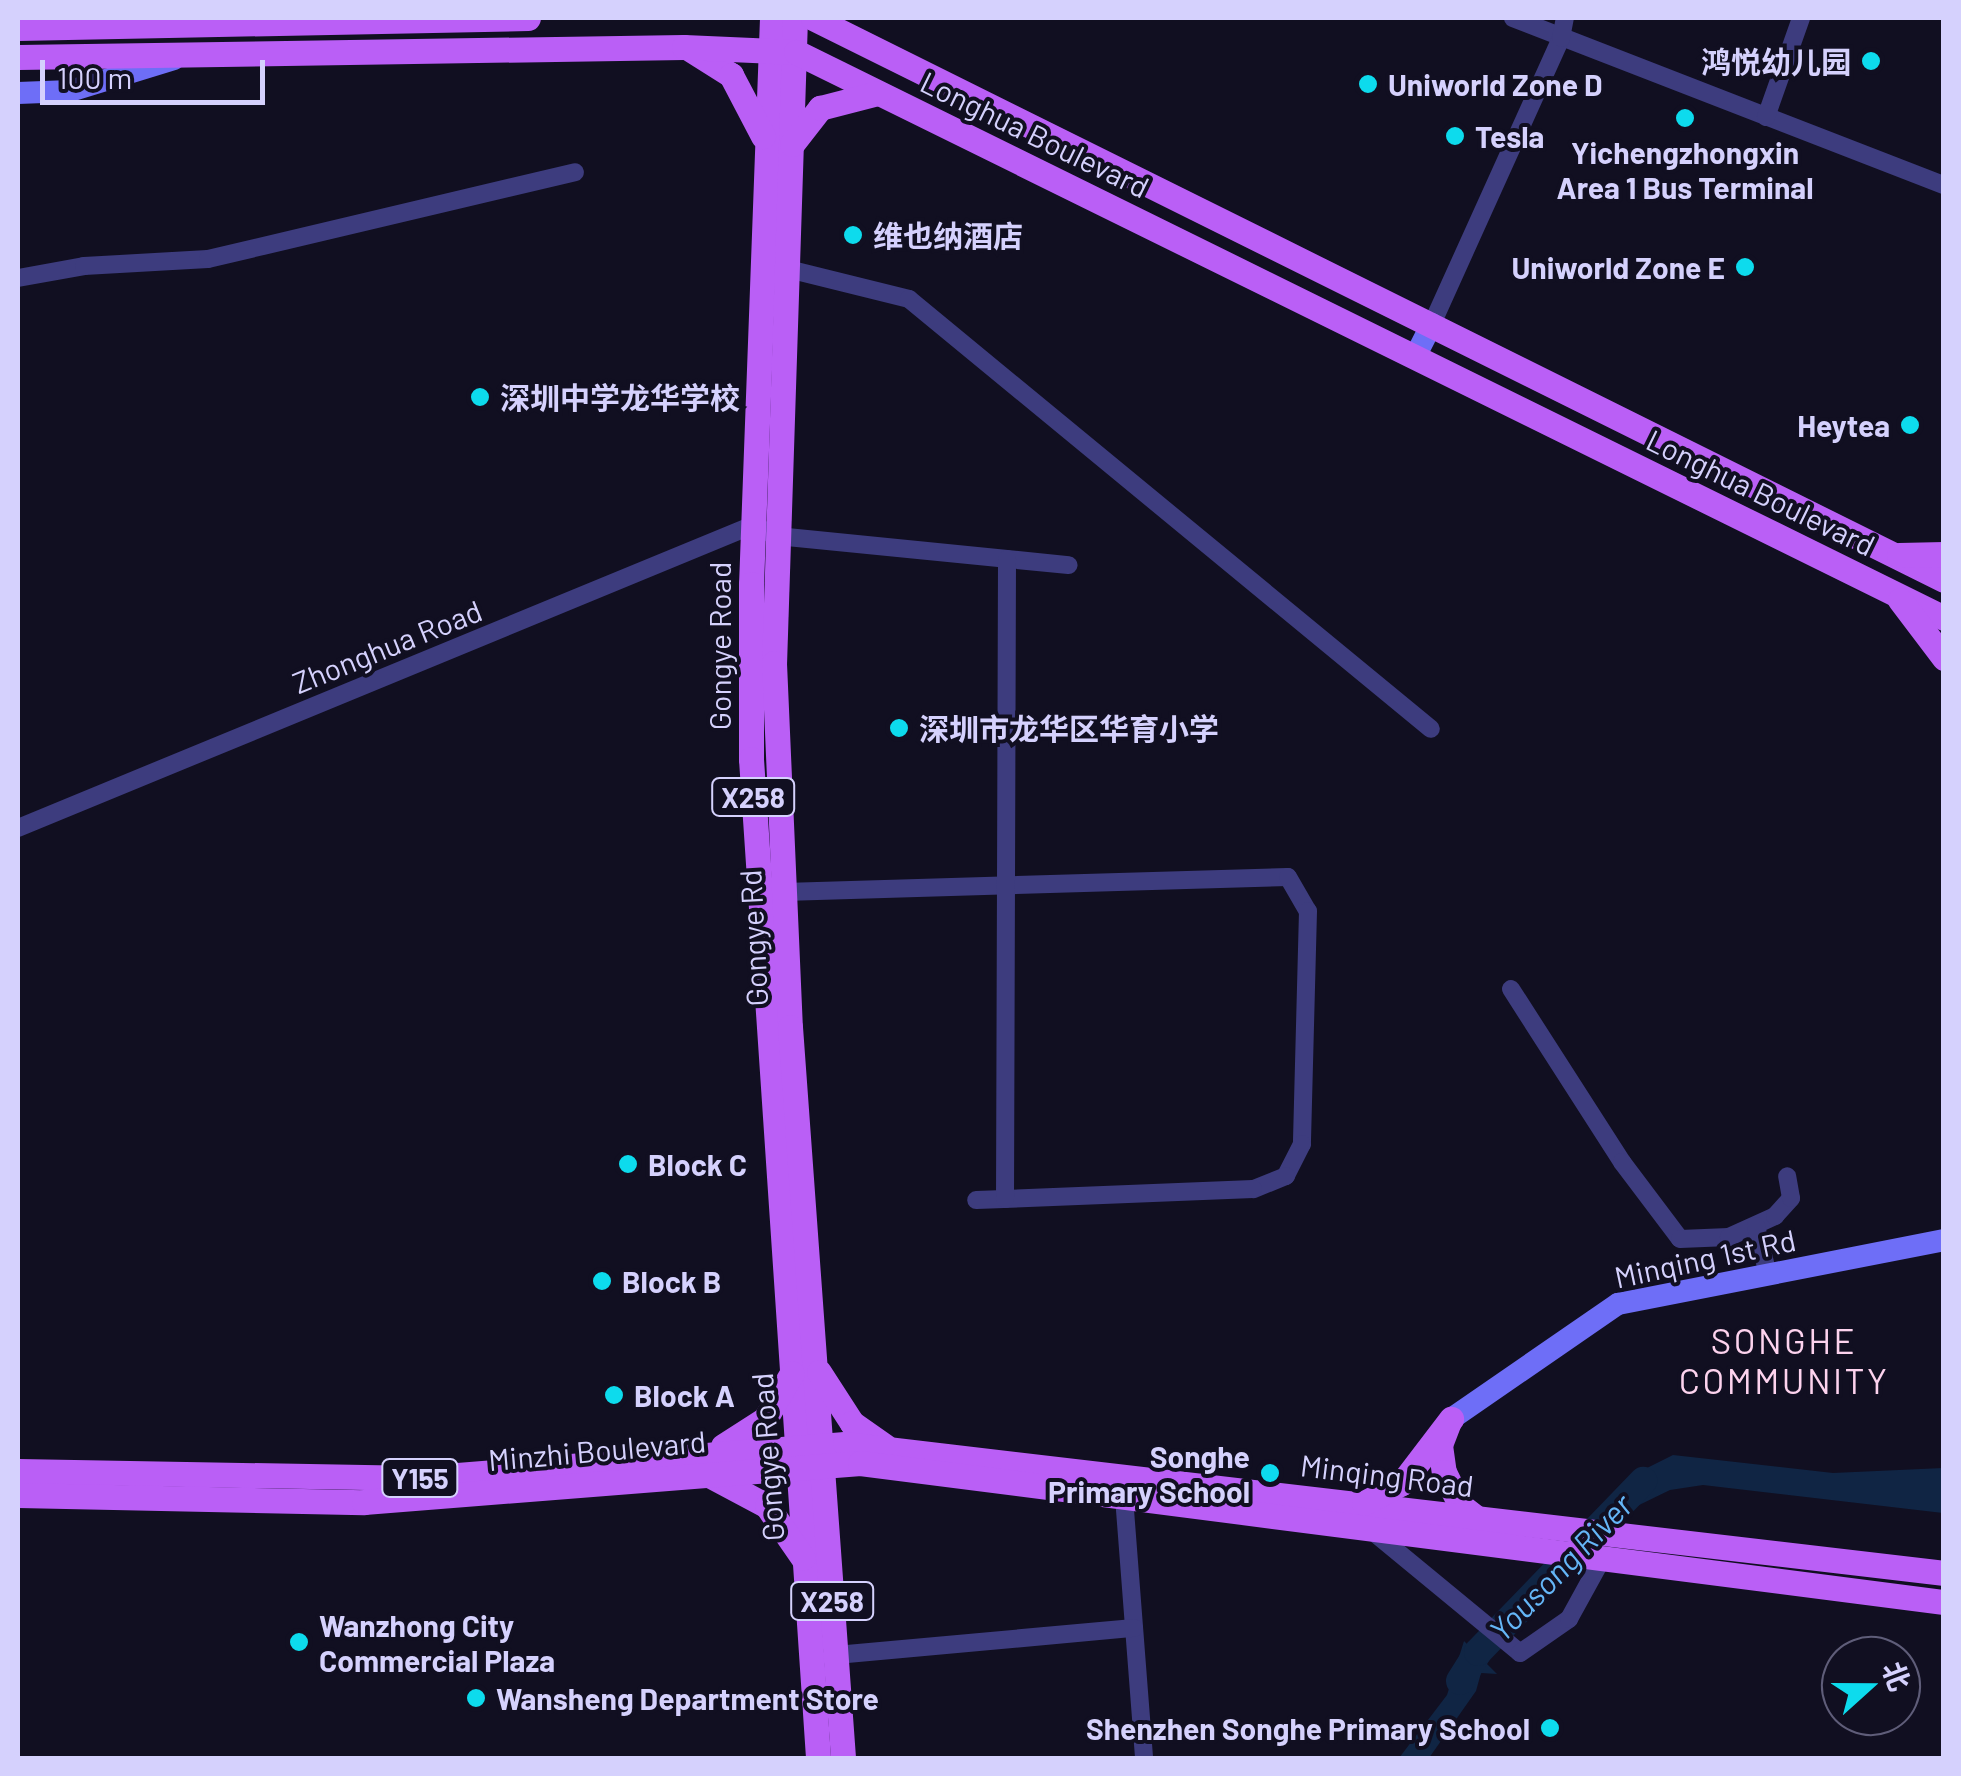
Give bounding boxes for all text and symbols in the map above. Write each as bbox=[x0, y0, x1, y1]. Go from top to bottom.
scale bar bbox=[45, 40, 270, 102]
place label: 鸿悦幼儿园 bbox=[1701, 43, 1851, 79]
marker: 鸿悦幼儿园 bbox=[1860, 50, 1882, 72]
text: 100 m bbox=[57, 59, 132, 95]
street label: Longhua Boulevard bbox=[915, 63, 1155, 205]
place label: Uniworld Zone D bbox=[1388, 66, 1603, 102]
marker: Uniworld Zone D bbox=[1357, 73, 1379, 95]
marker: Yichengzhongxin Area 1 Bus Terminal bbox=[1674, 107, 1696, 129]
place label: Tesla bbox=[1475, 118, 1544, 154]
marker: Tesla bbox=[1444, 125, 1466, 147]
place label: Yichengzhongxin Area 1 Bus Terminal bbox=[1557, 134, 1813, 204]
place label: 维也纳酒店 bbox=[873, 217, 1023, 253]
marker: 维也纳酒店 bbox=[842, 224, 864, 246]
place label: Uniworld Zone E bbox=[1511, 249, 1725, 285]
marker: Uniworld Zone E bbox=[1734, 256, 1756, 278]
place label: 深圳中学龙华学校 bbox=[500, 379, 740, 415]
marker: 深圳中学龙华学校 bbox=[469, 386, 491, 408]
place label: Heytea bbox=[1797, 407, 1890, 443]
marker: Heytea bbox=[1899, 414, 1921, 436]
street label: Longhua Boulevard bbox=[1641, 421, 1881, 563]
street label: Gongye Road bbox=[701, 562, 737, 730]
street label: Zhonghua Road bbox=[287, 592, 487, 700]
place label: 深圳市龙华区华育小学 bbox=[919, 710, 1219, 746]
marker: 深圳市龙华区华育小学 bbox=[888, 717, 910, 739]
road number: X258 bbox=[710, 774, 796, 820]
street label: Gongye Rd bbox=[731, 869, 775, 1007]
place label: Block C bbox=[648, 1146, 747, 1182]
marker: Block C bbox=[617, 1153, 639, 1175]
street label: Minqing 1st Rd bbox=[1611, 1221, 1799, 1295]
place label: Block B bbox=[622, 1263, 721, 1299]
marker: Block B bbox=[591, 1270, 613, 1292]
district label: SONGHE COMMUNITY bbox=[1679, 1319, 1889, 1401]
street label: Gongye Road bbox=[743, 1372, 791, 1542]
place label: Block A bbox=[634, 1377, 735, 1413]
marker: Block A bbox=[603, 1384, 625, 1406]
street label: Minzhi Boulevard bbox=[487, 1423, 707, 1477]
place label: Songhe Primary School bbox=[1048, 1438, 1250, 1508]
street label: Minqing Road bbox=[1298, 1447, 1476, 1503]
road number: Y155 bbox=[380, 1455, 460, 1501]
marker: Songhe Primary School bbox=[1259, 1462, 1281, 1484]
water label: Yousong River bbox=[1480, 1485, 1640, 1649]
road number: X258 bbox=[790, 1578, 874, 1624]
place label: Wanzhong City Commercial Plaza bbox=[319, 1607, 555, 1678]
marker: Wanzhong City Commercial Plaza bbox=[288, 1631, 310, 1653]
north arrow bbox=[1821, 1636, 1921, 1736]
text: 北 bbox=[1876, 1657, 1918, 1695]
place label: Wansheng Department Store bbox=[496, 1680, 879, 1716]
marker: Wansheng Department Store bbox=[465, 1687, 487, 1709]
place label: Shenzhen Songhe Primary School bbox=[1086, 1710, 1530, 1746]
marker: Shenzhen Songhe Primary School bbox=[1539, 1717, 1561, 1739]

